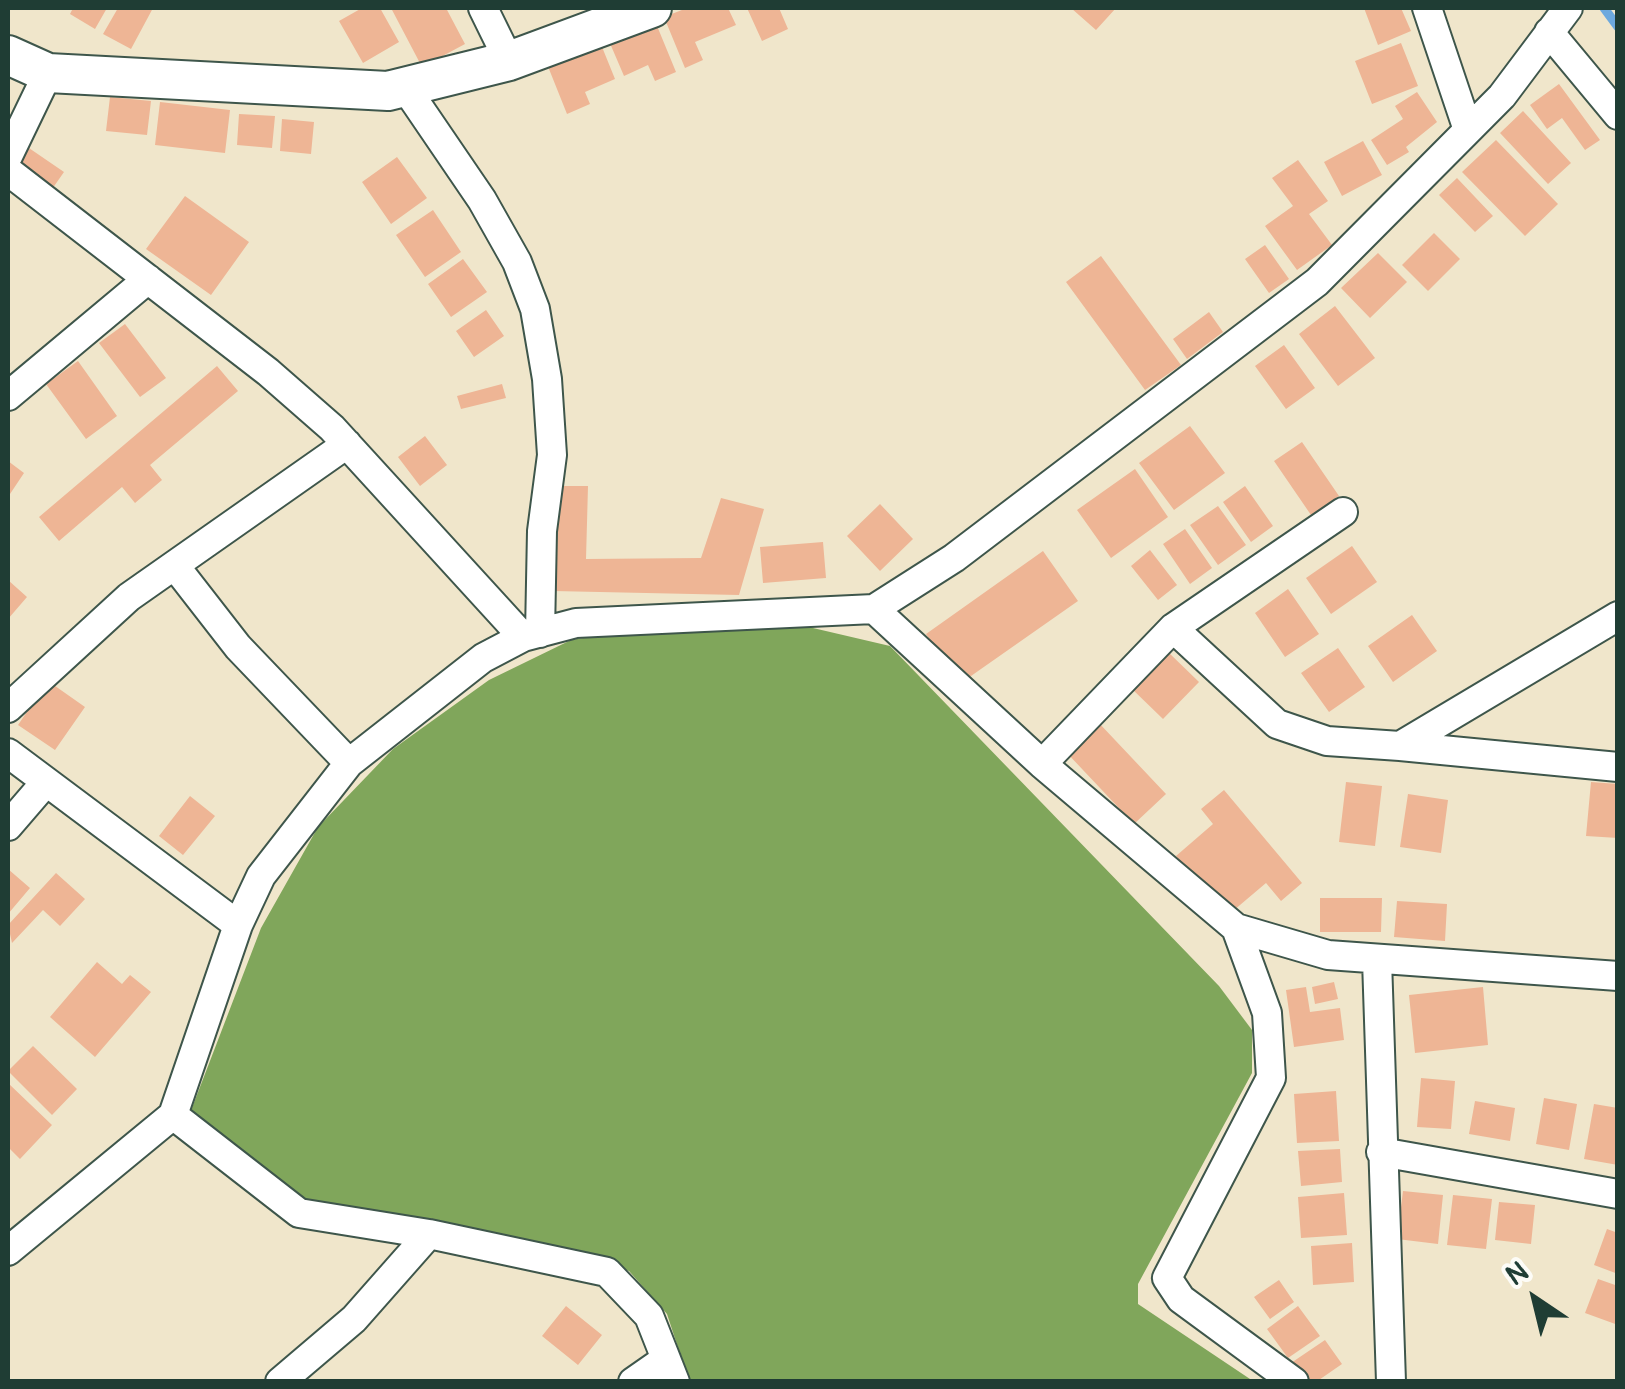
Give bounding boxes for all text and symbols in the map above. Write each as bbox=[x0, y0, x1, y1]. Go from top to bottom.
north arrow bbox=[1485, 1249, 1585, 1349]
text: N bbox=[1500, 1254, 1535, 1294]

